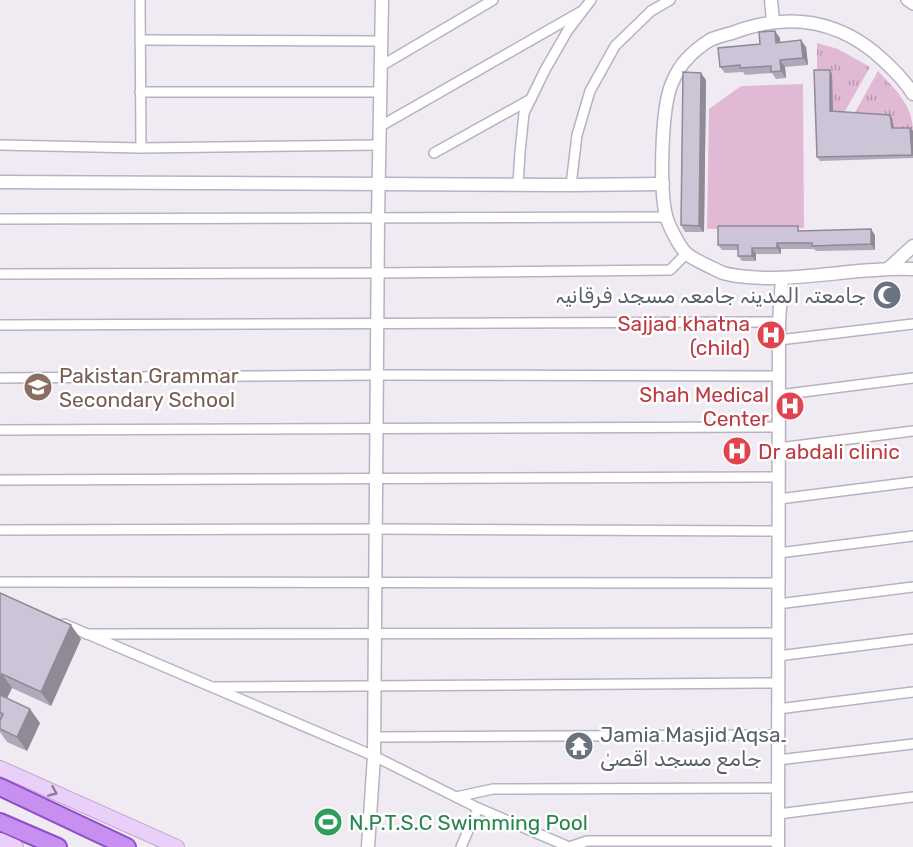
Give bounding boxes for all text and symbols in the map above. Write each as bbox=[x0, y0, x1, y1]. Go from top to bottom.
mosque icon: جامعتہ المدینہ جامعہ مسجد فرقانیہ bbox=[871, 279, 903, 311]
place label: جامعتہ المدینہ جامعہ مسجد فرقانیہ bbox=[555, 283, 866, 308]
place label: Sajjad khatna (child) bbox=[618, 311, 750, 360]
hospital icon: Sajjad khatna (child) bbox=[755, 319, 787, 351]
place label: Pakistan Grammar Secondary School bbox=[59, 363, 239, 412]
school or university icon: Pakistan Grammar Secondary School bbox=[22, 371, 54, 403]
place label: Shah Medical Center bbox=[639, 382, 769, 431]
hospital icon: Shah Medical Center bbox=[774, 390, 806, 422]
hospital icon: Dr abdali clinic bbox=[721, 435, 753, 467]
place label: Dr abdali clinic bbox=[758, 439, 900, 464]
place label: Jamia Masjid Aqsa۔ جامع مسجد اقصیٰ bbox=[600, 722, 787, 774]
temple icon: Jamia Masjid Aqsa۔ جامع مسجد اقصیٰ bbox=[563, 730, 595, 762]
one-way arrow bbox=[47, 785, 58, 797]
sports icon: N.P.T.S.C Swimming Pool bbox=[312, 806, 344, 838]
place label: N.P.T.S.C Swimming Pool bbox=[349, 810, 588, 835]

